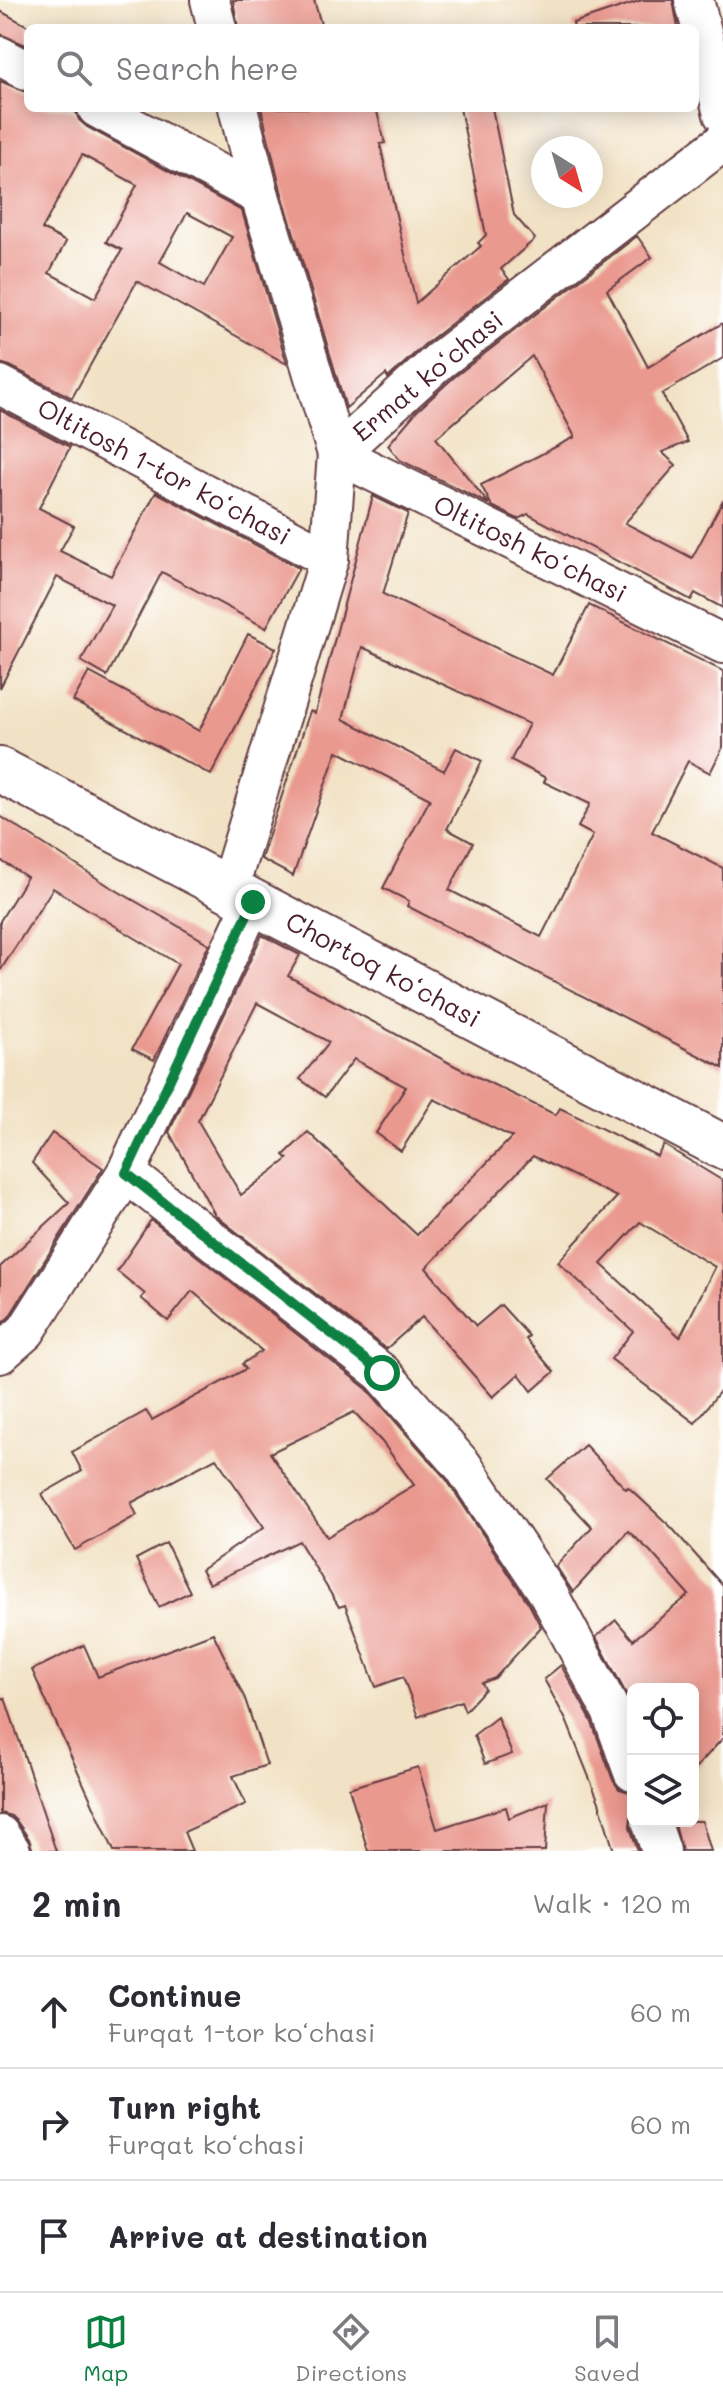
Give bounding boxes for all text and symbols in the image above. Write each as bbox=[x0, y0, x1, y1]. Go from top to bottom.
search box bbox=[24, 24, 699, 112]
icon: search bbox=[52, 46, 96, 90]
text: Search here bbox=[116, 48, 299, 88]
north arrow bbox=[531, 136, 603, 208]
street label: Ermat koʻchasi bbox=[345, 302, 510, 448]
street label: Oltitosh 1-tor koʻchasi bbox=[32, 390, 297, 552]
street label: Oltitosh koʻchasi bbox=[428, 487, 633, 610]
route end bbox=[235, 884, 271, 920]
street label: Chortoq koʻchasi bbox=[280, 903, 487, 1035]
route start bbox=[364, 1355, 400, 1391]
map controls bbox=[627, 1683, 699, 1827]
button: locate bbox=[627, 1683, 699, 1755]
button: layers bbox=[627, 1755, 699, 1827]
text: 2 min bbox=[32, 1881, 121, 1926]
text: Walk · 120 m bbox=[532, 1886, 691, 1920]
text: Continue bbox=[108, 1975, 241, 2015]
icon: ahead bbox=[32, 1990, 76, 2034]
text: 60 m bbox=[630, 1995, 691, 2029]
text: Furqat 1-tor koʻchasi bbox=[108, 2015, 376, 2049]
text: Turn right bbox=[108, 2087, 261, 2127]
icon: right bbox=[32, 2102, 76, 2146]
text: 60 m bbox=[630, 2107, 691, 2141]
text: Furqat koʻchasi bbox=[108, 2127, 305, 2161]
icon: arrive bbox=[32, 2214, 76, 2258]
text: Arrive at destination bbox=[108, 2216, 428, 2256]
tab: Map bbox=[84, 2310, 128, 2387]
tab: Directions bbox=[295, 2310, 407, 2387]
tab: Saved bbox=[574, 2310, 639, 2387]

